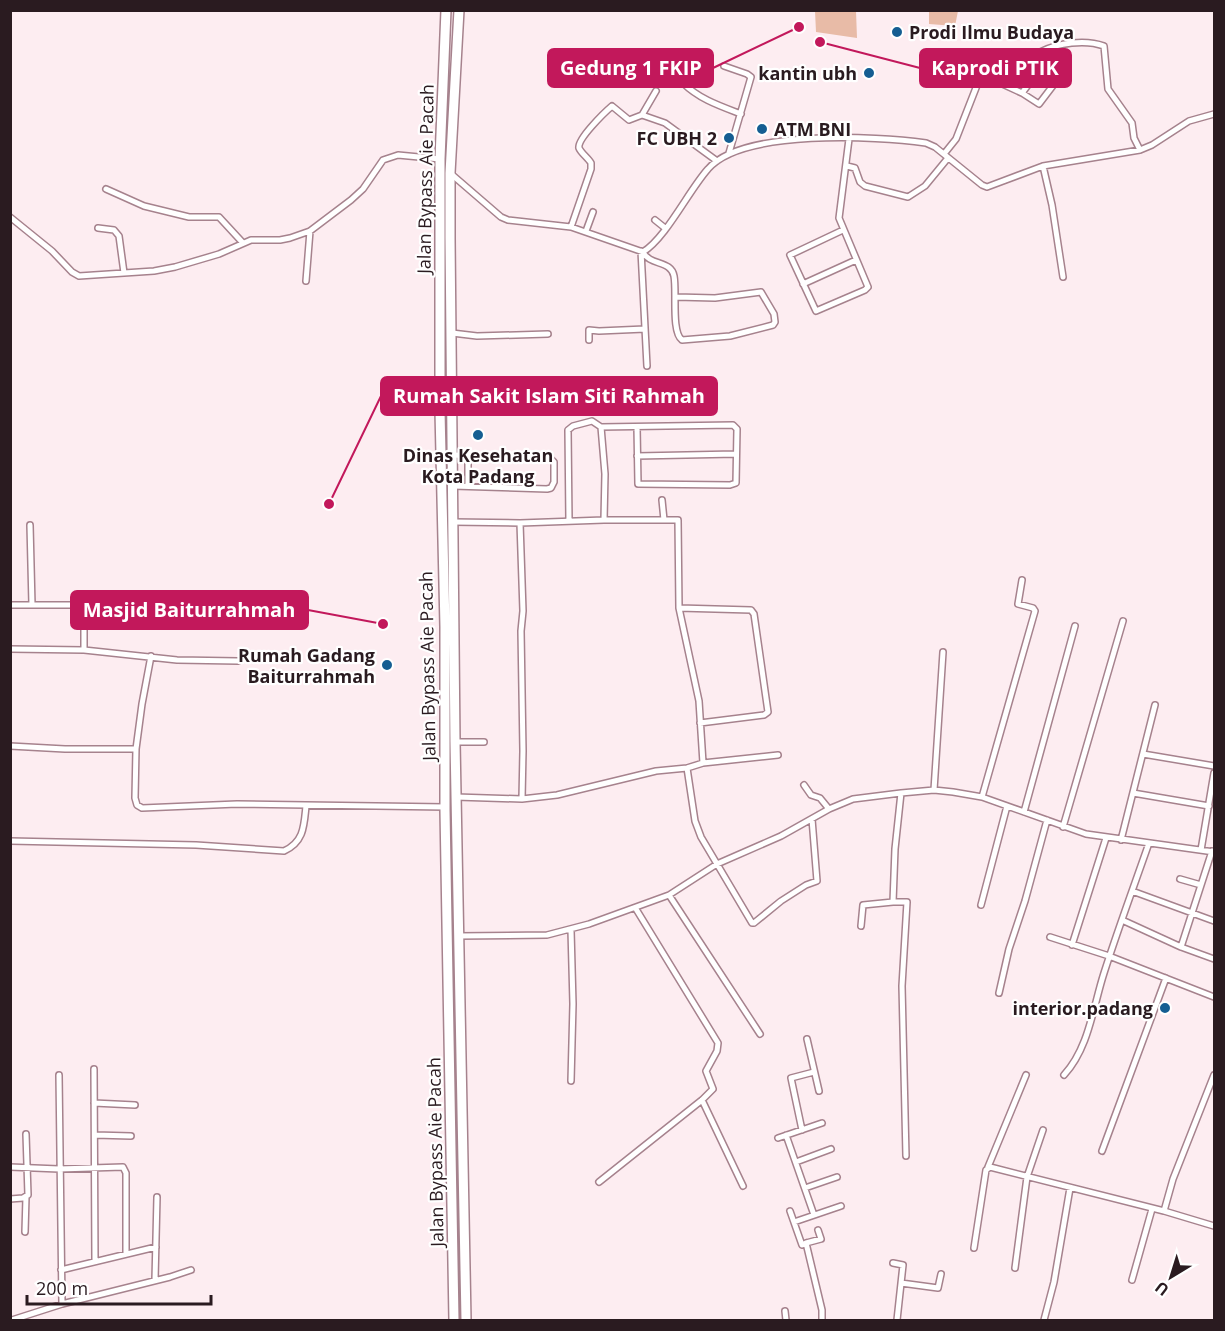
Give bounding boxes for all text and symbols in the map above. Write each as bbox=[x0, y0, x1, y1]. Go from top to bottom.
place label: Prodi Ilmu Budaya bbox=[909, 20, 1074, 44]
marker: Prodi Ilmu Budaya bbox=[890, 25, 904, 39]
callout: Gedung 1 FKIP bbox=[548, 49, 713, 87]
callout: Kaprodi PTIK bbox=[920, 49, 1071, 87]
text: Gedung 1 FKIP bbox=[560, 54, 702, 81]
text: Kaprodi PTIK bbox=[931, 54, 1059, 81]
place label: kantin ubh bbox=[758, 61, 857, 85]
marker: kantin ubh bbox=[862, 66, 876, 80]
street label: Jalan Bypass Aie Pacah bbox=[411, 84, 439, 276]
place label: ATM BNI bbox=[774, 117, 851, 141]
marker: ATM BNI bbox=[755, 122, 769, 136]
place label: FC UBH 2 bbox=[637, 126, 717, 150]
marker: FC UBH 2 bbox=[722, 131, 736, 145]
callout: Rumah Sakit Islam Siti Rahmah bbox=[381, 377, 717, 415]
text: Rumah Sakit Islam Siti Rahmah bbox=[393, 382, 705, 409]
marker: Dinas Kesehatan Kota Padang bbox=[471, 428, 485, 442]
place label: Dinas Kesehatan Kota Padang bbox=[403, 443, 553, 488]
street label: Jalan Bypass Aie Pacah bbox=[413, 571, 441, 763]
callout: Masjid Baiturrahmah bbox=[71, 591, 308, 629]
text: Masjid Baiturrahmah bbox=[83, 596, 295, 623]
place label: Rumah Gadang Baiturrahmah bbox=[238, 643, 375, 688]
marker: Rumah Gadang Baiturrahmah bbox=[380, 658, 394, 672]
place label: interior.padang bbox=[1013, 996, 1153, 1020]
marker: interior.padang bbox=[1158, 1001, 1172, 1015]
street label: Jalan Bypass Aie Pacah bbox=[421, 1057, 449, 1249]
north arrow bbox=[1141, 1247, 1201, 1307]
scale bar bbox=[27, 1268, 212, 1306]
text: 200 m bbox=[36, 1276, 88, 1300]
text: U bbox=[1150, 1276, 1173, 1301]

